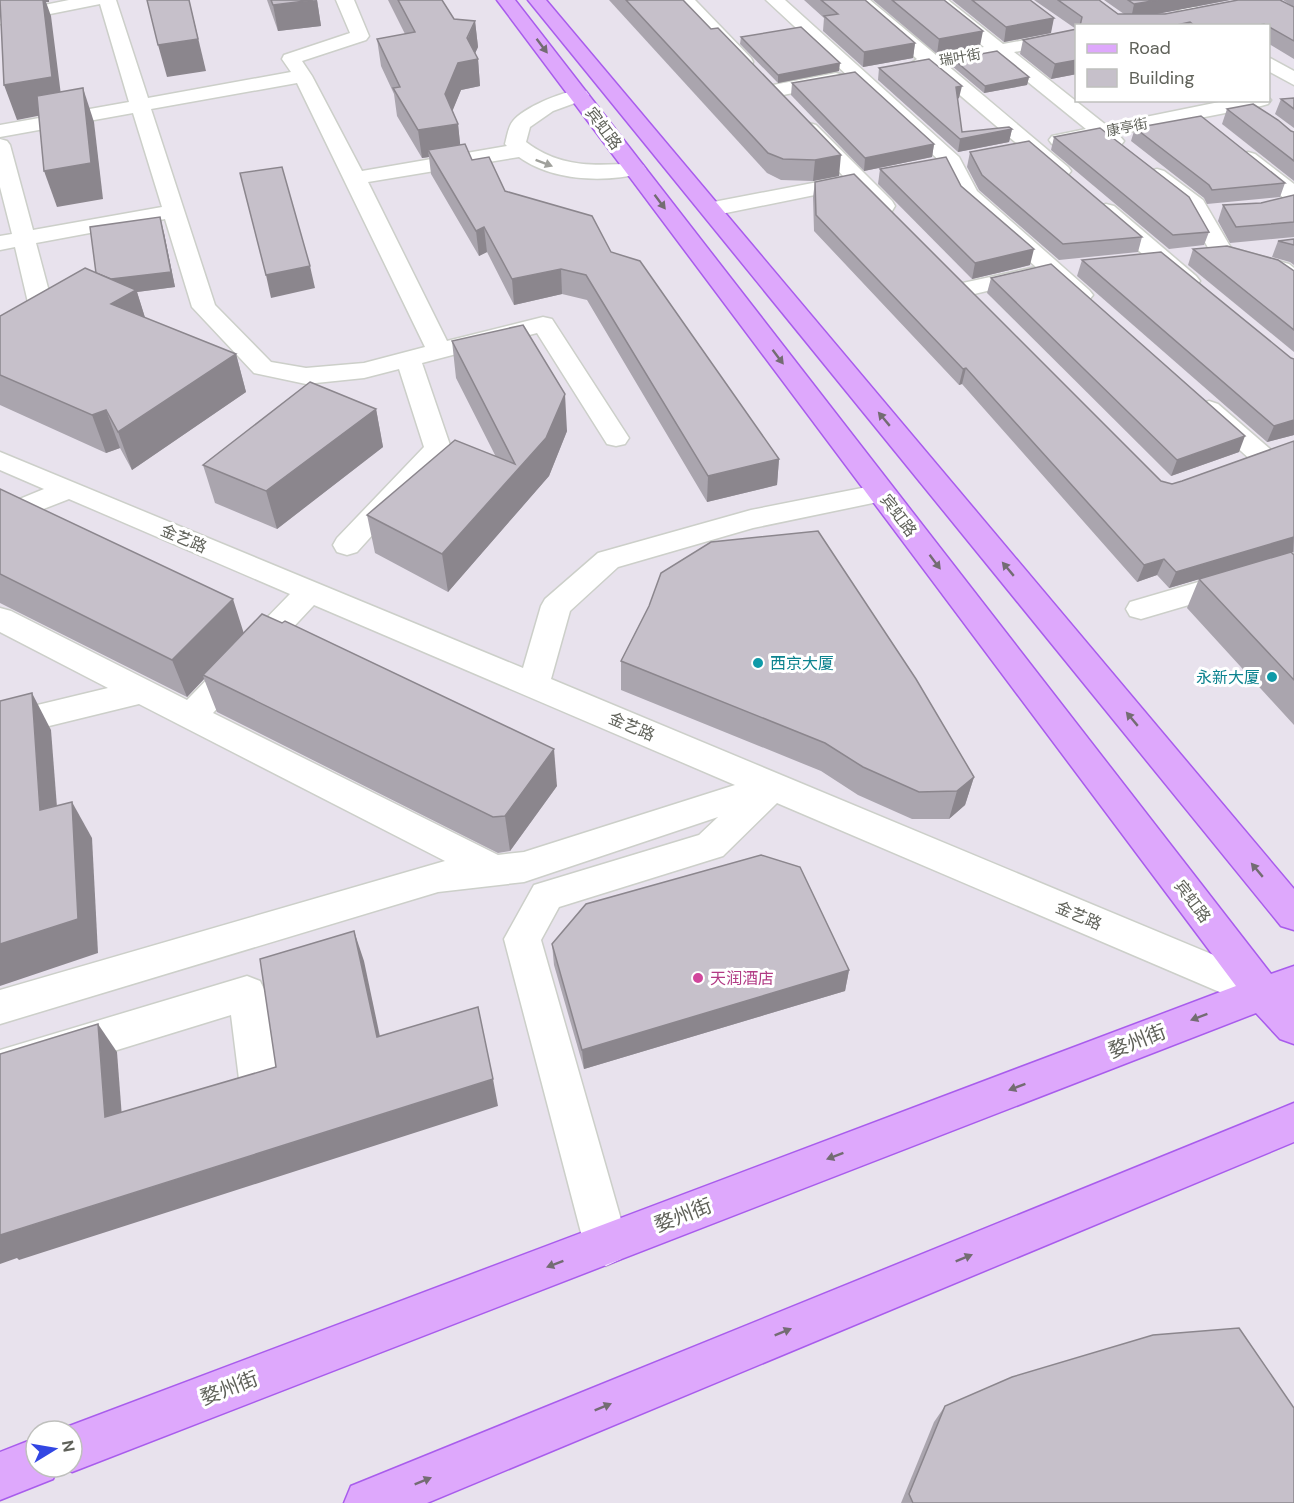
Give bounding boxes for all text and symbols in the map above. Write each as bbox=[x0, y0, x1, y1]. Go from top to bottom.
legend bbox=[1075, 24, 1270, 102]
text: Road bbox=[1129, 36, 1171, 60]
one-way arrow bbox=[535, 39, 547, 54]
street label: 瑞叶街 bbox=[938, 44, 982, 70]
text: Building bbox=[1129, 66, 1194, 90]
street label: 宾虹路 bbox=[581, 103, 626, 154]
street label: 康亭街 bbox=[1105, 114, 1149, 140]
one-way arrow bbox=[535, 159, 553, 168]
one-way arrow bbox=[654, 193, 666, 209]
one-way arrow bbox=[772, 349, 784, 364]
one-way arrow bbox=[878, 412, 891, 427]
street label: 宾虹路 bbox=[876, 490, 921, 541]
street label: 金艺路 bbox=[158, 519, 210, 558]
one-way arrow bbox=[928, 554, 940, 569]
one-way arrow bbox=[1002, 562, 1015, 577]
place label: 西京大厦 bbox=[770, 653, 834, 674]
marker: 西京大厦 bbox=[751, 656, 765, 670]
place label: 永新大厦 bbox=[1196, 667, 1260, 688]
marker: 永新大厦 bbox=[1265, 670, 1279, 684]
street label: 金艺路 bbox=[606, 707, 658, 746]
one-way arrow bbox=[1126, 711, 1139, 727]
one-way arrow bbox=[1250, 862, 1263, 878]
street label: 宾虹路 bbox=[1170, 876, 1215, 927]
street label: 金艺路 bbox=[1053, 896, 1105, 935]
place label: 天润酒店 bbox=[710, 968, 774, 989]
marker: 天润酒店 bbox=[691, 971, 705, 985]
one-way arrow bbox=[1190, 1012, 1208, 1022]
street label: 婺州街 bbox=[1104, 1018, 1170, 1064]
one-way arrow bbox=[1008, 1082, 1026, 1092]
one-way arrow bbox=[826, 1152, 844, 1162]
street label: 婺州街 bbox=[650, 1192, 716, 1238]
one-way arrow bbox=[955, 1253, 973, 1263]
one-way arrow bbox=[546, 1259, 564, 1269]
one-way arrow bbox=[775, 1327, 793, 1337]
street label: 婺州街 bbox=[196, 1365, 262, 1411]
one-way arrow bbox=[594, 1402, 612, 1411]
north arrow bbox=[24, 1419, 84, 1479]
text: N bbox=[57, 1439, 80, 1454]
one-way arrow bbox=[414, 1476, 432, 1486]

